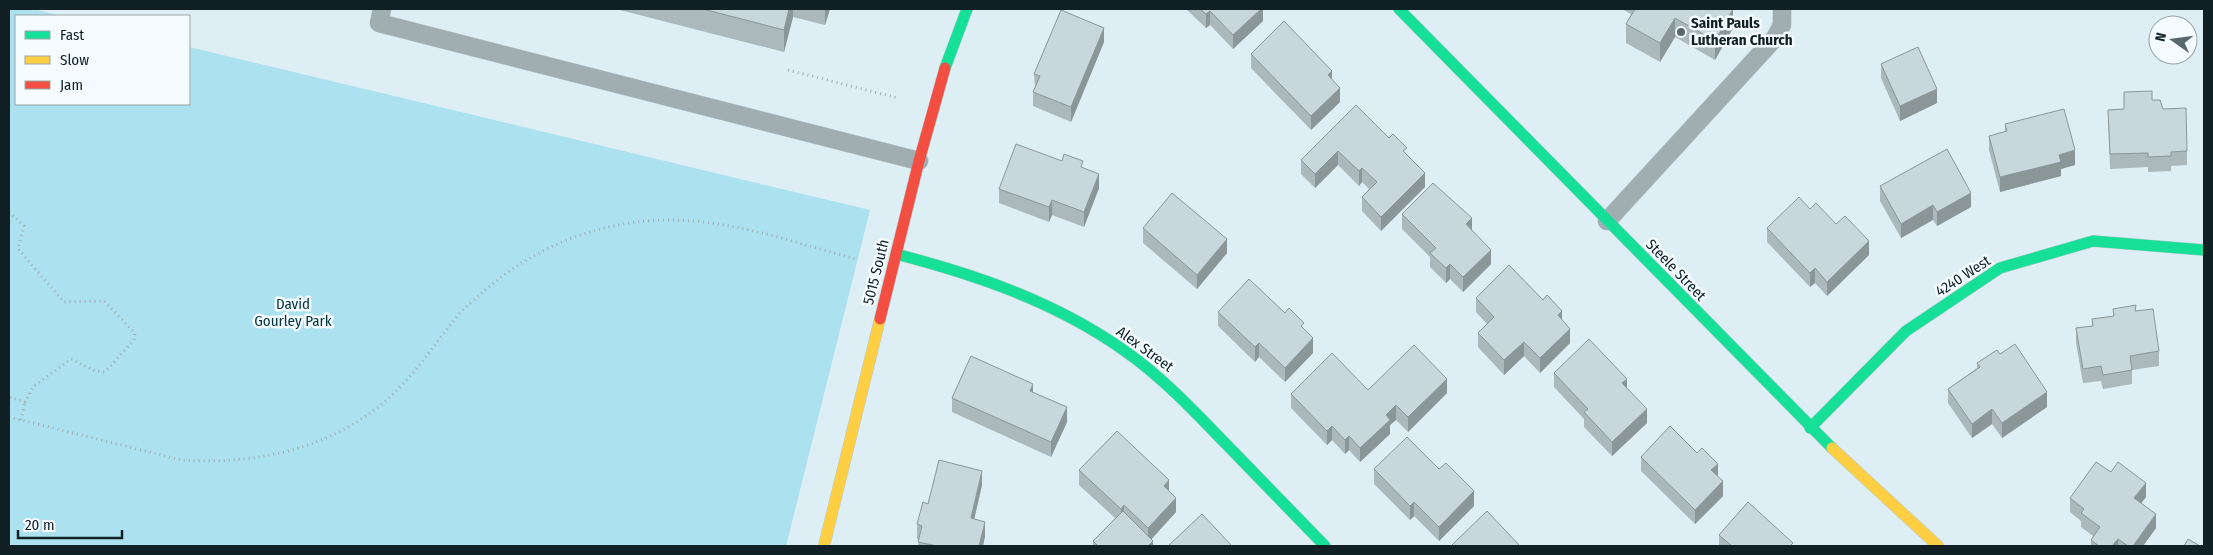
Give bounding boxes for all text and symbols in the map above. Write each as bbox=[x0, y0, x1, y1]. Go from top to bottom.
place label: Saint Pauls Lutheran Church bbox=[1691, 14, 1793, 49]
legend bbox=[15, 15, 190, 105]
north arrow bbox=[2148, 15, 2198, 65]
text: Fast bbox=[60, 26, 84, 44]
marker: Saint Pauls Lutheran Church bbox=[1675, 26, 1687, 38]
text: N bbox=[2152, 31, 2170, 43]
text: Slow bbox=[60, 51, 89, 69]
text: Jam bbox=[60, 76, 83, 94]
street label: Steele Street bbox=[1642, 235, 1710, 305]
street label: 5015 South bbox=[859, 238, 893, 306]
street label: 4240 West bbox=[1932, 252, 1994, 300]
park label: David Gourley Park bbox=[254, 295, 332, 330]
street label: Alex Street bbox=[1113, 322, 1177, 376]
scale bar bbox=[18, 508, 121, 540]
text: 20 m bbox=[25, 516, 55, 534]

